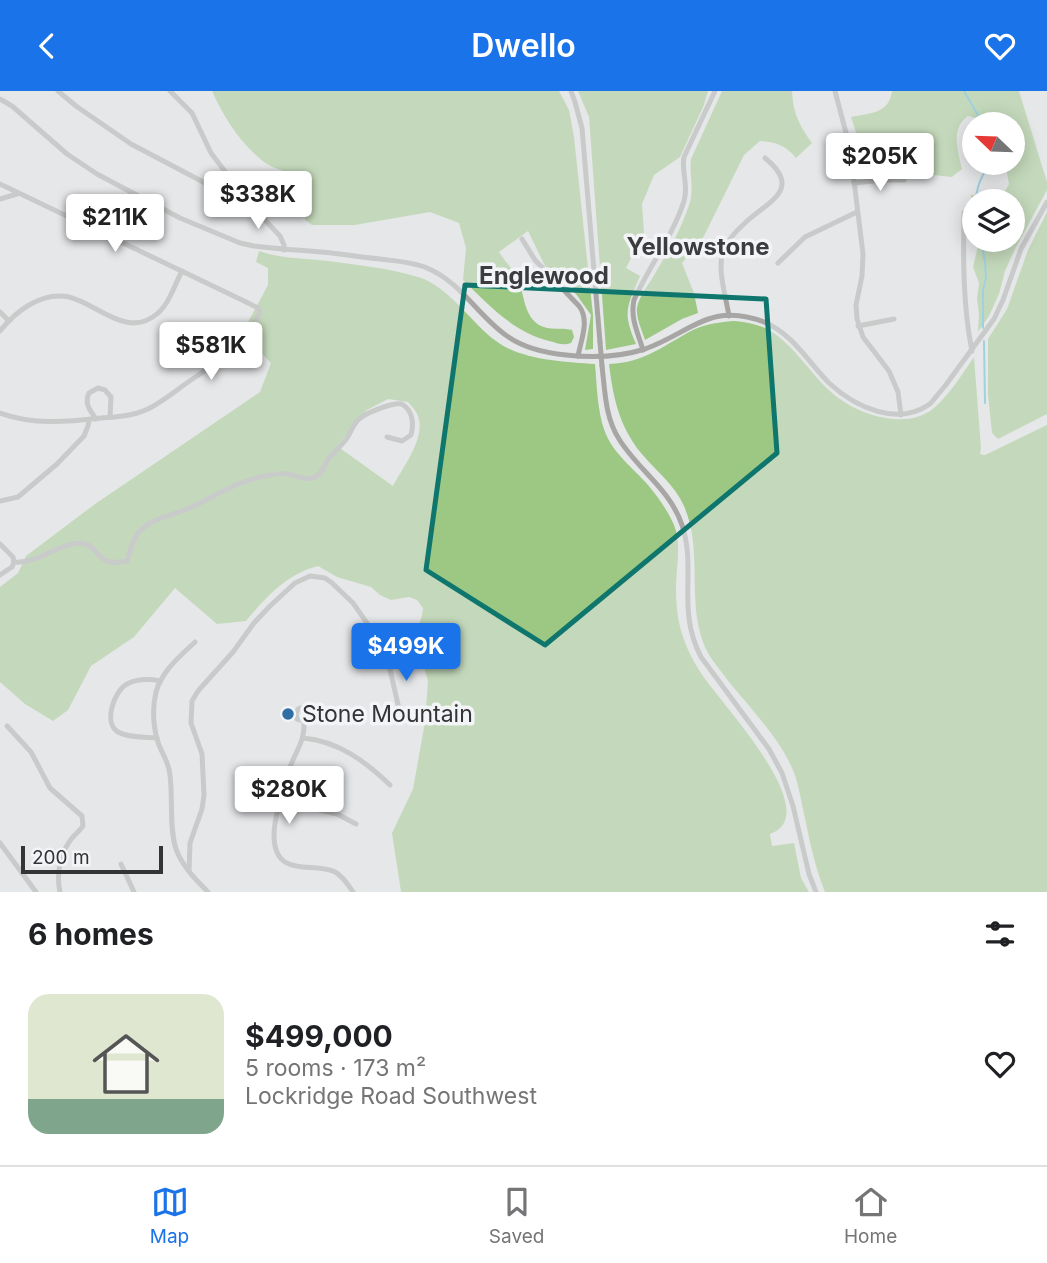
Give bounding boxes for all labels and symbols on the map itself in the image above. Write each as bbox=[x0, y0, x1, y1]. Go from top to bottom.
north arrow bbox=[962, 112, 1026, 175]
pin: $205K bbox=[831, 133, 929, 193]
pin: $338K bbox=[209, 171, 307, 231]
pin: $211K bbox=[66, 195, 164, 254]
district label: Yellowstone bbox=[627, 232, 769, 261]
district label: Englewood bbox=[479, 261, 609, 290]
pin: $581K bbox=[162, 323, 260, 382]
pin: $499K bbox=[357, 623, 455, 683]
place label: Stone Mountain bbox=[302, 700, 473, 728]
marker: Stone Mountain bbox=[280, 706, 296, 722]
pin: $280K bbox=[240, 767, 338, 826]
scale bar bbox=[21, 843, 163, 875]

